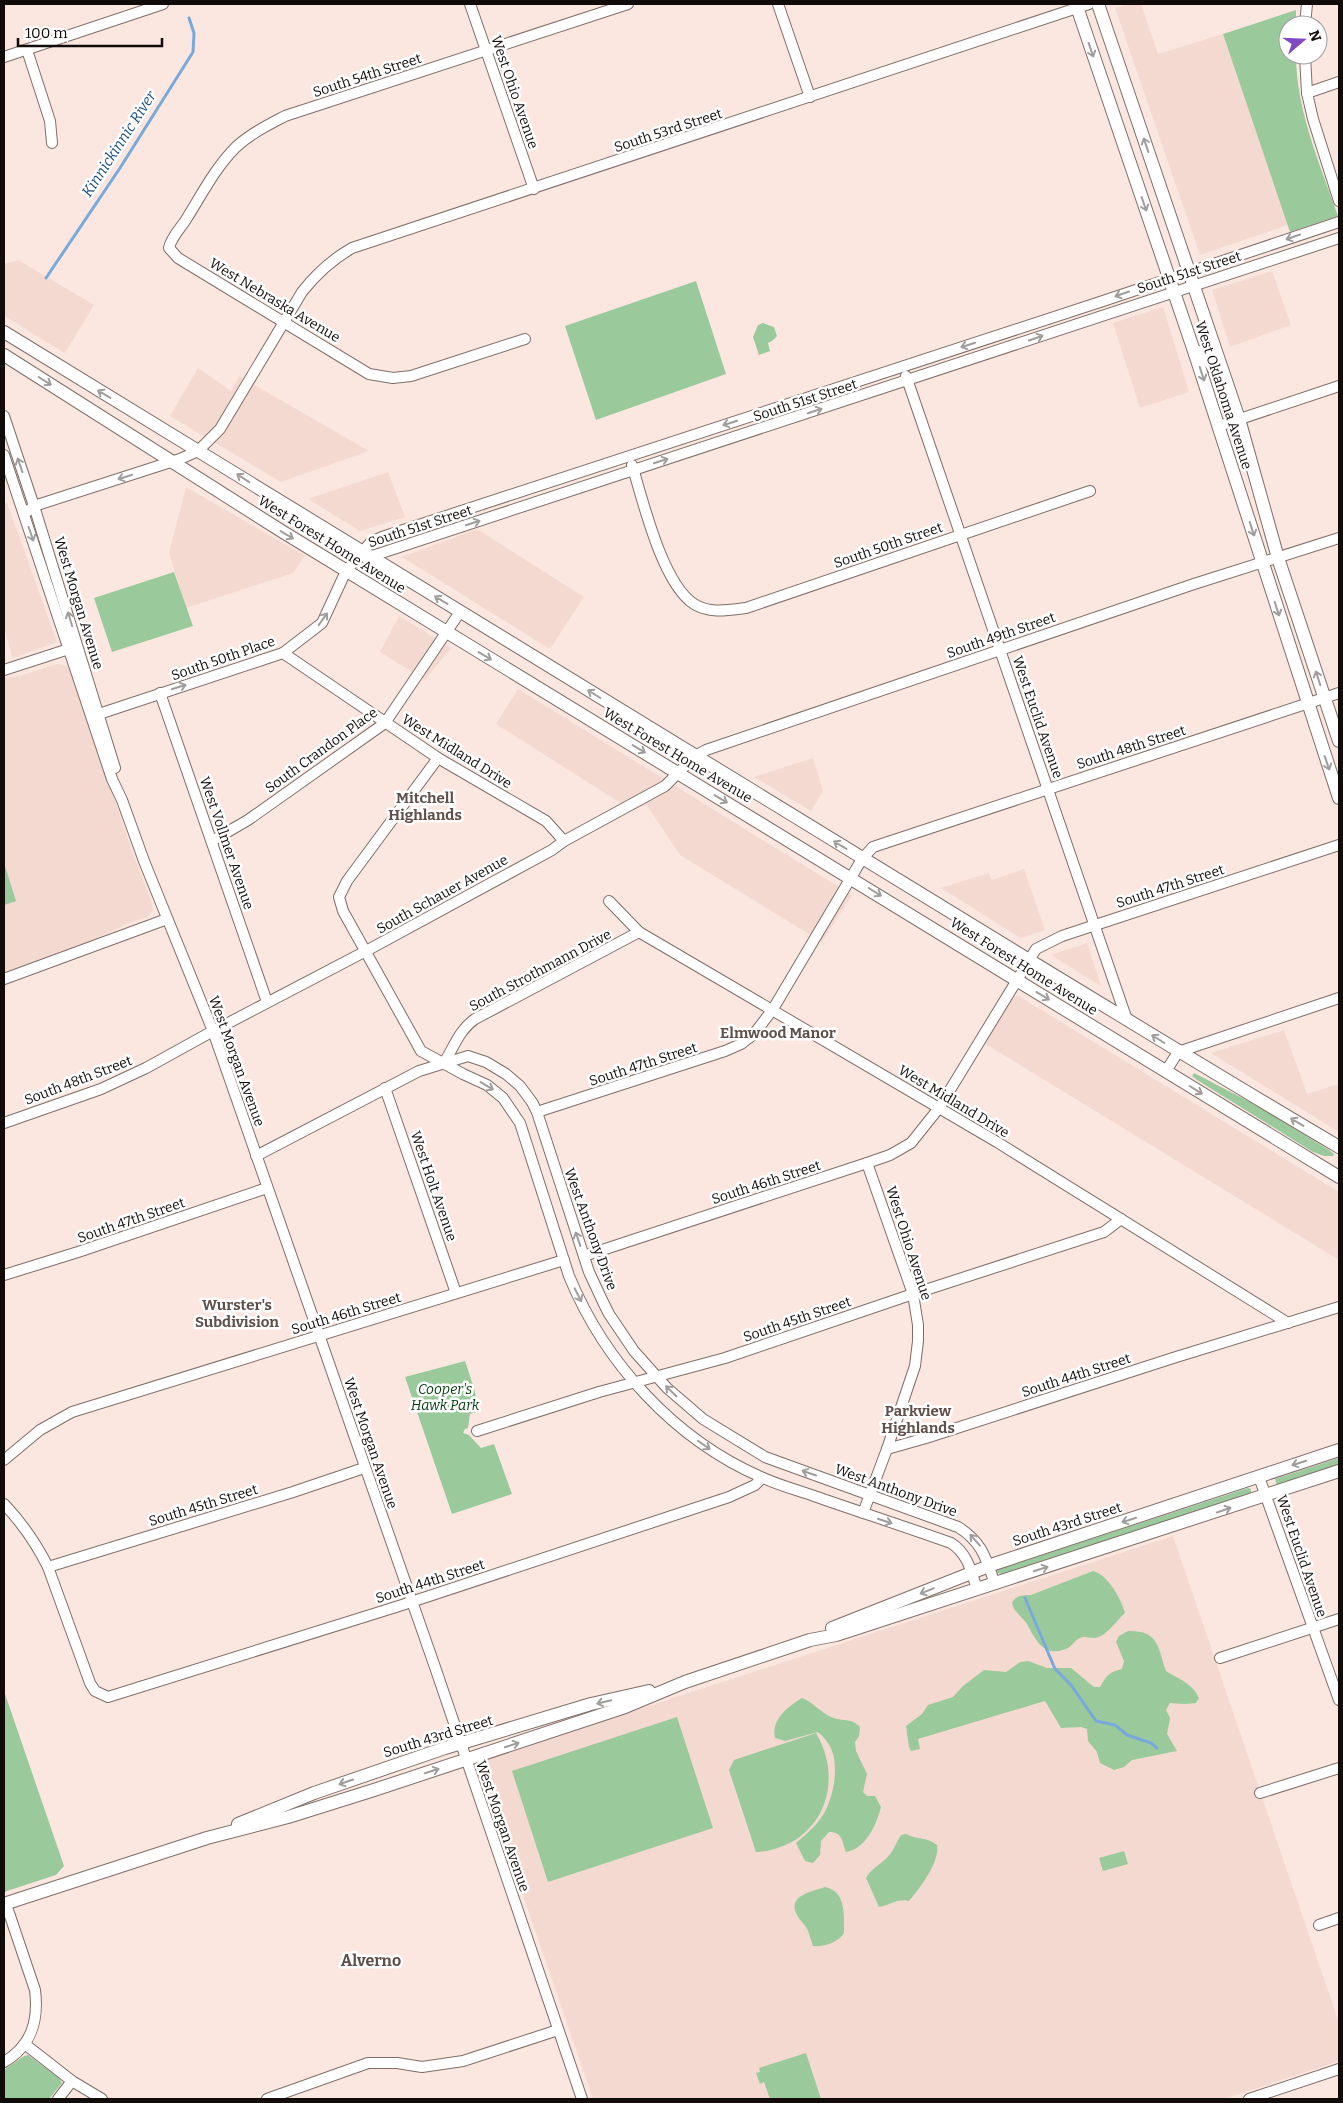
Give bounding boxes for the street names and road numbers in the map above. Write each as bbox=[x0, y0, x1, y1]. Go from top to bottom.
street label: West Ohio Avenue bbox=[487, 33, 542, 151]
street label: South 54th Street bbox=[311, 50, 424, 101]
street label: South 53rd Street bbox=[612, 105, 724, 156]
street label: South 51st Street bbox=[1135, 248, 1243, 297]
street label: West Nebraska Avenue bbox=[206, 255, 343, 346]
street label: West Oklahoma Avenue bbox=[1192, 319, 1256, 471]
street label: South 51st Street bbox=[751, 376, 859, 425]
street label: West Forest Home Avenue bbox=[255, 492, 409, 597]
street label: South 51st Street bbox=[366, 502, 474, 551]
street label: South 50th Street bbox=[832, 519, 945, 572]
street label: West Morgan Avenue bbox=[50, 535, 107, 672]
street label: South 49th Street bbox=[945, 609, 1058, 662]
street label: South 50th Place bbox=[169, 633, 277, 684]
street label: West Euclid Avenue bbox=[1009, 654, 1066, 781]
street label: South Crandon Place bbox=[262, 704, 381, 797]
street label: West Forest Home Avenue bbox=[600, 704, 755, 807]
street label: West Midland Drive bbox=[399, 711, 515, 792]
street label: South 48th Street bbox=[1074, 722, 1188, 773]
street label: West Vollmer Avenue bbox=[196, 774, 257, 912]
street label: South Schauer Avenue bbox=[374, 851, 511, 938]
street label: South 47th Street bbox=[1114, 861, 1226, 912]
street label: West Forest Home Avenue bbox=[947, 914, 1101, 1019]
street label: South Strothmann Drive bbox=[466, 926, 614, 1015]
street label: West Morgan Avenue bbox=[205, 993, 268, 1129]
street label: South 47th Street bbox=[587, 1039, 699, 1090]
street label: South 48th Street bbox=[22, 1052, 134, 1109]
street label: West Midland Drive bbox=[895, 1062, 1012, 1141]
street label: West Holt Avenue bbox=[407, 1129, 460, 1244]
street label: South 46th Street bbox=[709, 1157, 823, 1208]
street label: West Anthony Drive bbox=[561, 1166, 621, 1293]
street label: West Ohio Avenue bbox=[882, 1184, 935, 1302]
street label: South 47th Street bbox=[75, 1194, 187, 1247]
street label: South 46th Street bbox=[289, 1289, 403, 1338]
street label: South 45th Street bbox=[741, 1293, 853, 1346]
street label: South 44th Street bbox=[1019, 1350, 1133, 1401]
street label: West Morgan Avenue bbox=[340, 1375, 401, 1511]
street label: West Anthony Drive bbox=[832, 1460, 959, 1520]
street label: South 45th Street bbox=[147, 1481, 260, 1530]
street label: West Euclid Avenue bbox=[1273, 1493, 1330, 1620]
street label: South 43rd Street bbox=[1010, 1499, 1124, 1550]
street label: South 44th Street bbox=[373, 1556, 487, 1607]
street label: South 43rd Street bbox=[381, 1712, 495, 1761]
street label: West Morgan Avenue bbox=[472, 1758, 533, 1894]

